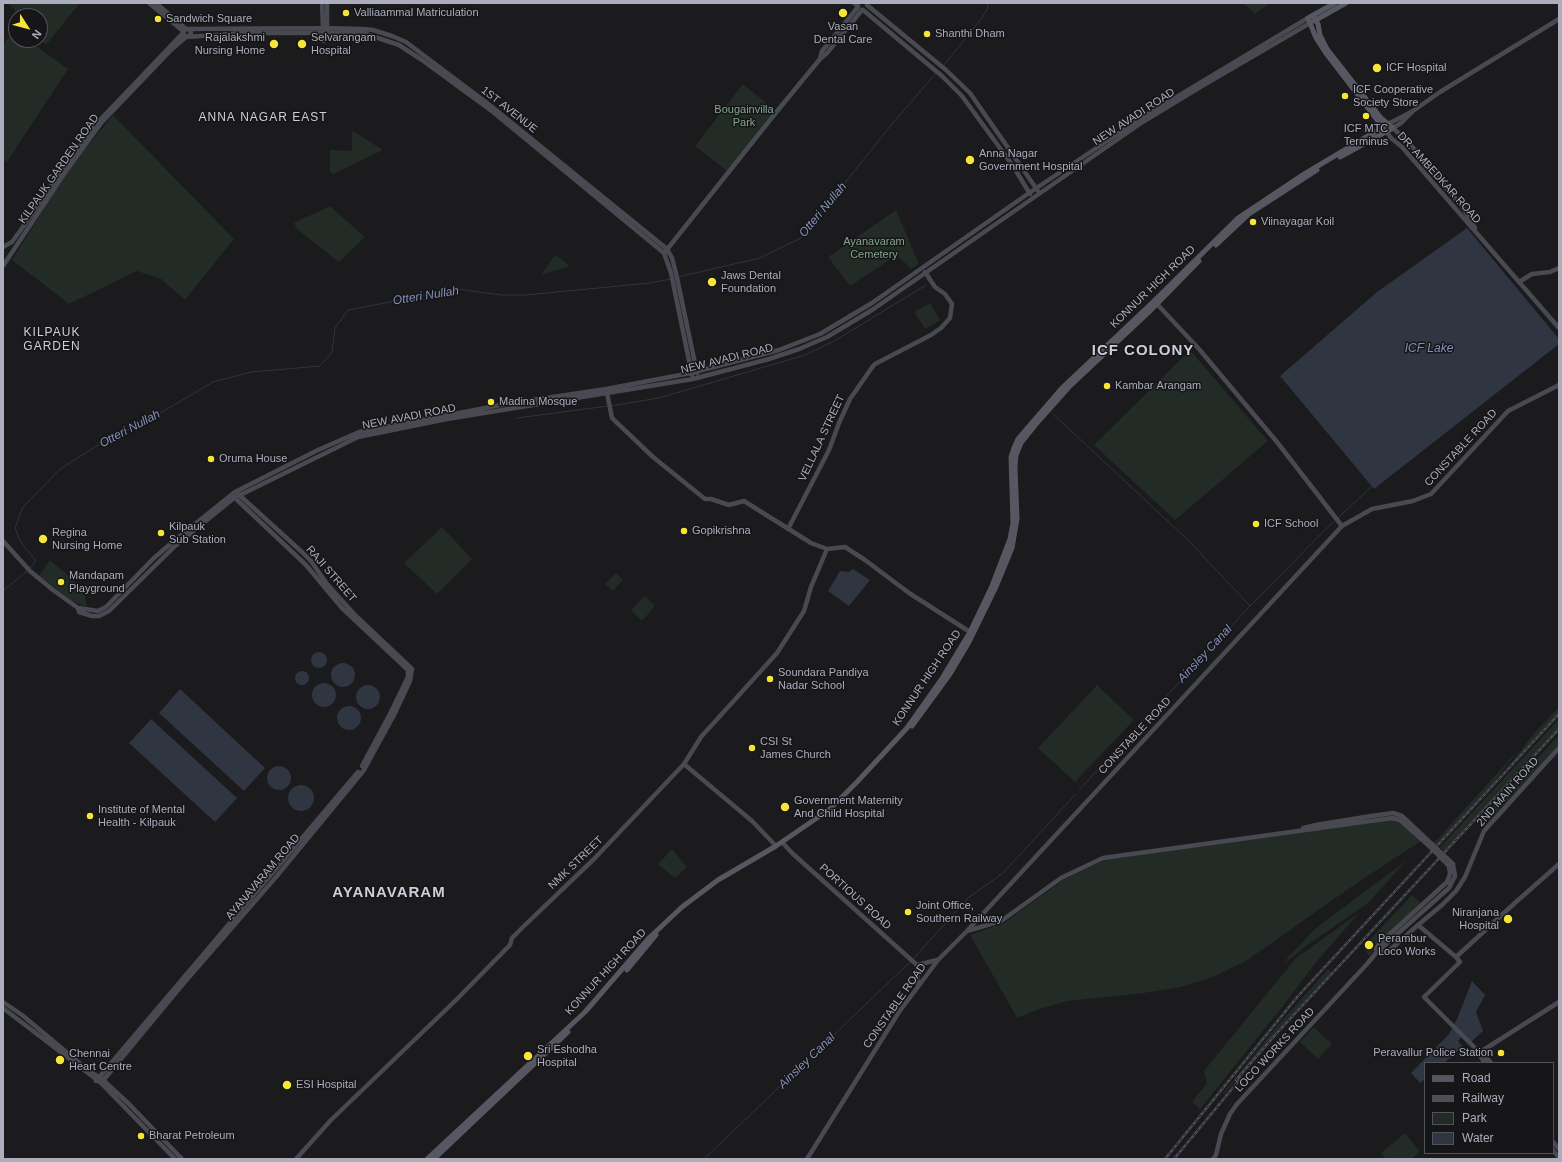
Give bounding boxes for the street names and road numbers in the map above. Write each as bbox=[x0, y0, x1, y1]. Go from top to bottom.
street label: 1ST AVENUE bbox=[478, 84, 540, 136]
street label: NEW AVADI ROAD bbox=[1091, 86, 1177, 148]
street label: KILPAUK GARDEN ROAD bbox=[16, 112, 102, 226]
street label: DR. AMBEDKAR ROAD bbox=[1394, 130, 1484, 226]
street label: KONNUR HIGH ROAD bbox=[1108, 243, 1198, 331]
street label: NEW AVADI ROAD bbox=[679, 341, 775, 377]
street label: VELLALA STREET bbox=[796, 393, 848, 483]
street label: NEW AVADI ROAD bbox=[361, 401, 457, 433]
street label: CONSTABLE ROAD bbox=[1422, 407, 1500, 489]
street label: RAJI STREET bbox=[303, 543, 359, 605]
street label: KONNUR HIGH ROAD bbox=[890, 627, 964, 729]
street label: CONSTABLE ROAD bbox=[1096, 695, 1174, 777]
street label: 2ND MAIN ROAD bbox=[1474, 755, 1542, 829]
street label: AYANAVARAM ROAD bbox=[223, 831, 303, 923]
street label: NMK STREET bbox=[546, 834, 606, 892]
street label: PORTIOUS ROAD bbox=[816, 861, 894, 933]
street label: KONNUR HIGH ROAD bbox=[563, 926, 649, 1018]
street label: CONSTABLE ROAD bbox=[861, 961, 929, 1051]
street label: LOCO WORKS ROAD bbox=[1232, 1005, 1318, 1095]

